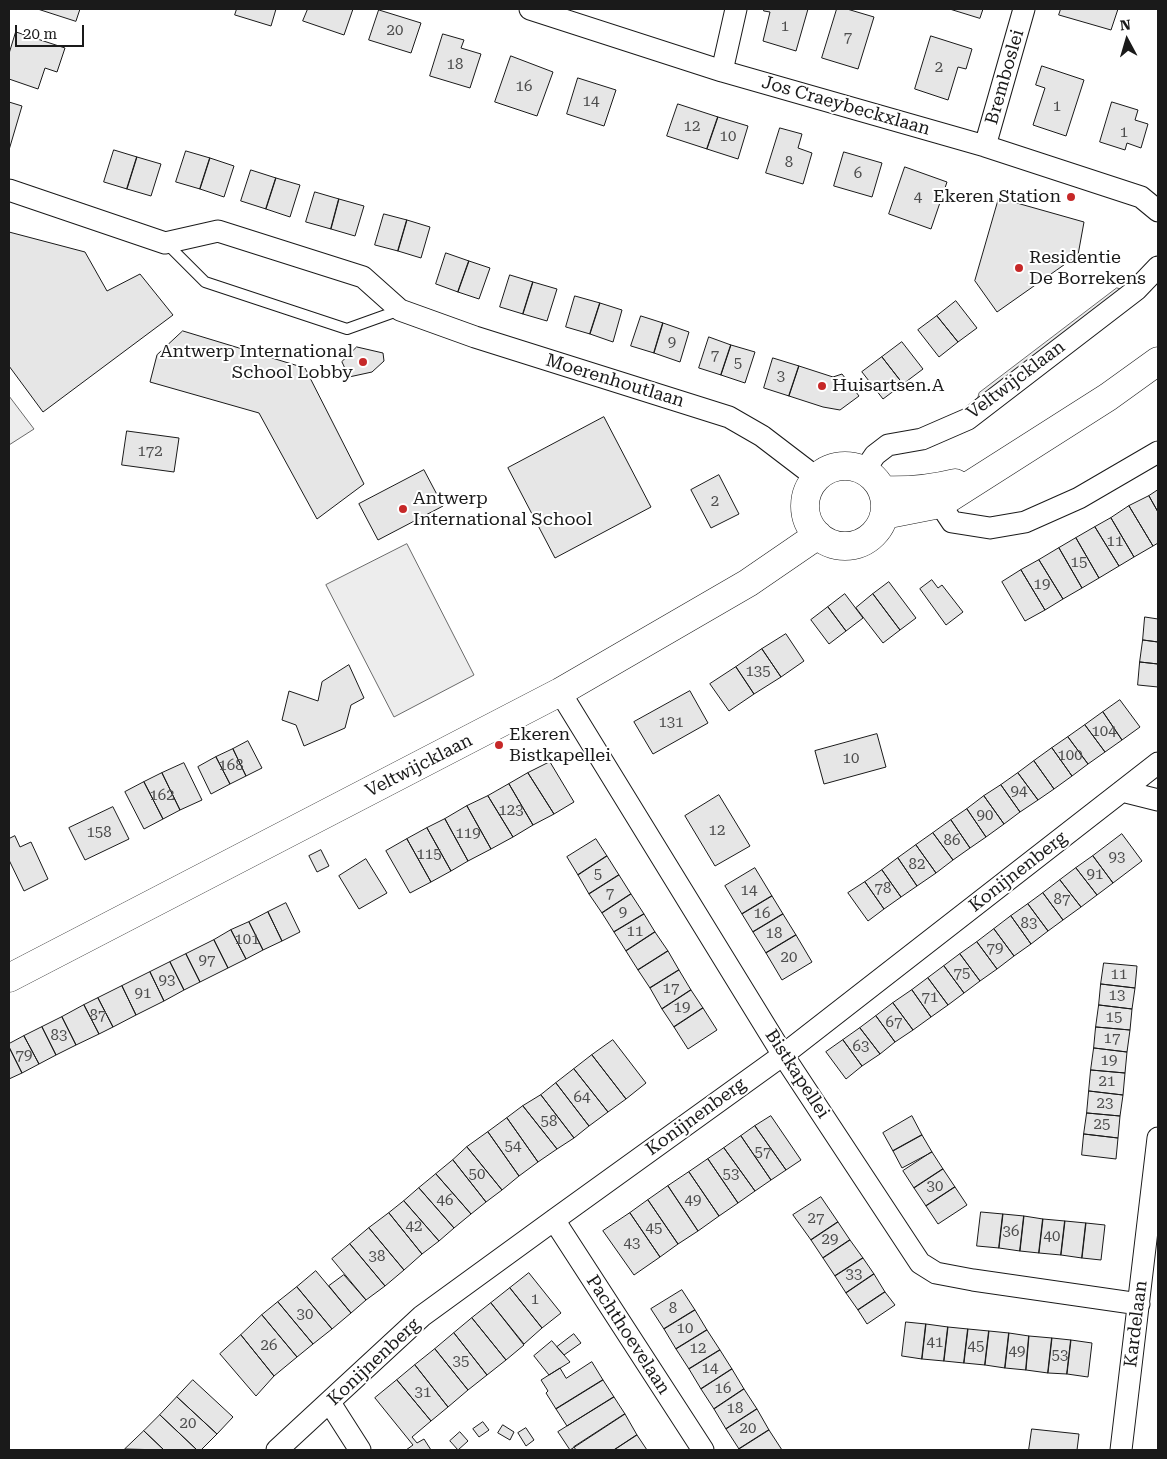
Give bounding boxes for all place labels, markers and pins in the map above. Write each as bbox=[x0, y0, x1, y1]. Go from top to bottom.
place label: Ekeren Station bbox=[933, 186, 1061, 208]
marker: Ekeren Station bbox=[1065, 191, 1077, 203]
place label: Residentie De Borrekens bbox=[1029, 247, 1146, 290]
marker: Residentie De Borrekens bbox=[1013, 262, 1025, 274]
place label: Antwerp International School Lobby bbox=[160, 341, 353, 384]
marker: Antwerp International School Lobby bbox=[357, 356, 369, 368]
place label: Huisartsen.A bbox=[832, 375, 944, 397]
marker: Huisartsen.A bbox=[816, 380, 828, 392]
place label: Antwerp International School bbox=[413, 488, 592, 530]
marker: Antwerp International School bbox=[397, 503, 409, 515]
place label: Ekeren Bistkapellei bbox=[509, 724, 611, 766]
marker: Ekeren Bistkapellei bbox=[493, 739, 505, 751]

